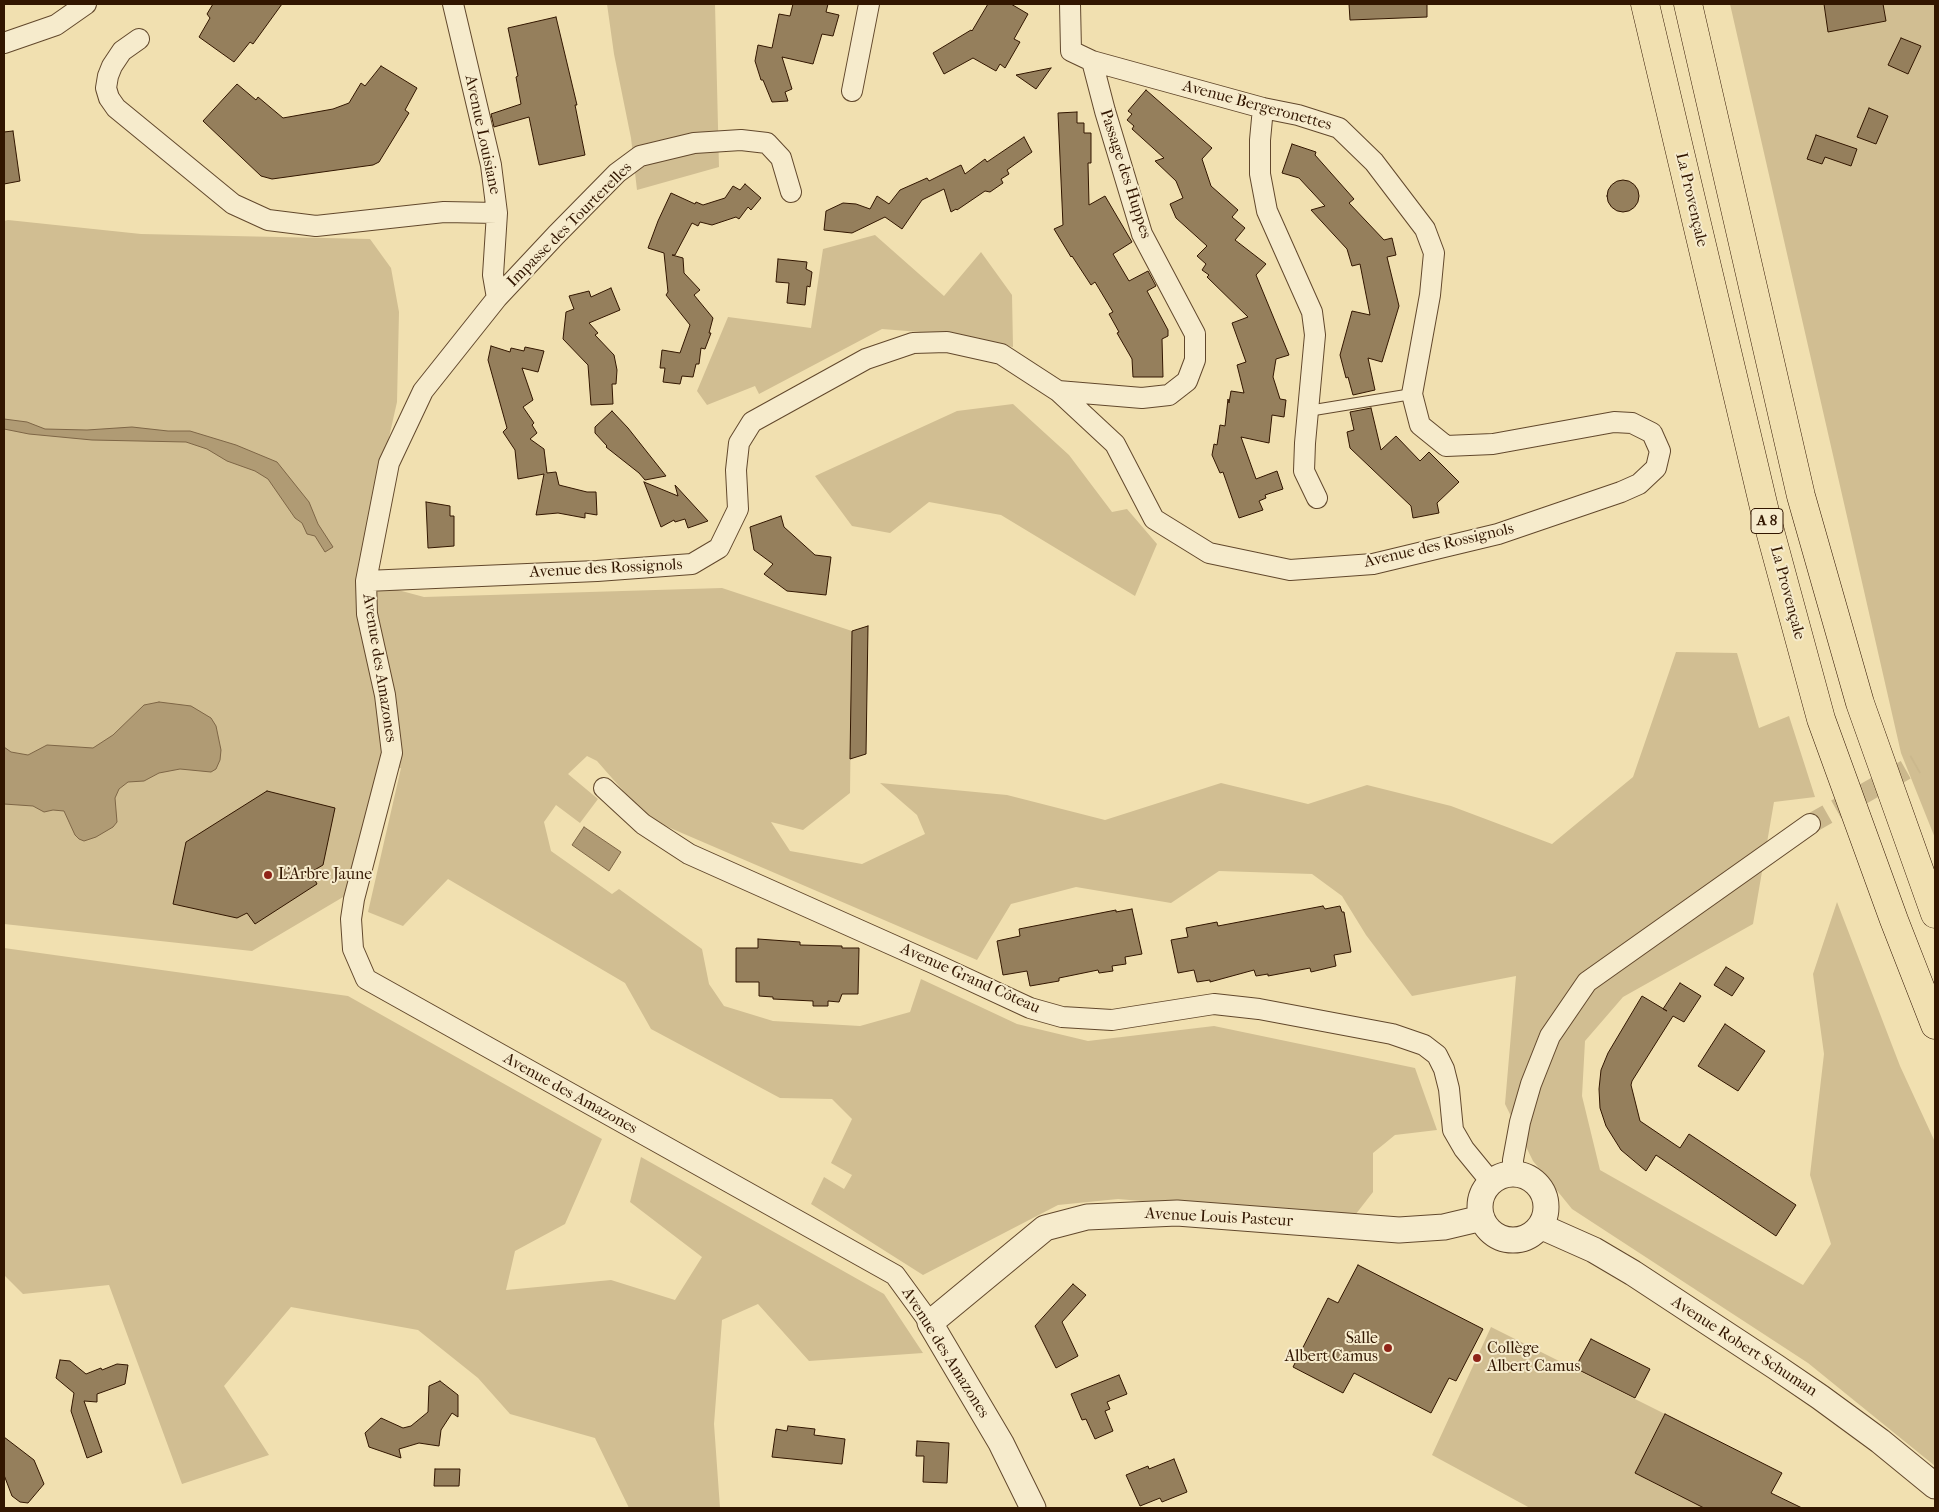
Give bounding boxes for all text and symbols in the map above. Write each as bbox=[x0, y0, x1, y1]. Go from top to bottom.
street label: Avenue Louisiane bbox=[460, 73, 504, 197]
street label: Avenue Bergeronettes bbox=[1180, 77, 1334, 135]
street label: Passage des Huppes bbox=[1095, 107, 1155, 241]
street label: La Provençale bbox=[1671, 151, 1711, 249]
street label: Impasse des Tourterelles bbox=[504, 159, 636, 291]
road number: A 8 bbox=[1751, 508, 1783, 534]
street label: Avenue des Rossignols bbox=[1362, 519, 1516, 573]
street label: La Provençale bbox=[1765, 544, 1809, 642]
street label: Avenue des Rossignols bbox=[529, 555, 683, 583]
street label: Avenue des Amazones bbox=[358, 592, 400, 744]
place label: L'Arbre Jaune bbox=[278, 865, 372, 885]
marker: L'Arbre Jaune bbox=[262, 869, 274, 881]
street label: Avenue Grand Côteau bbox=[897, 940, 1043, 1018]
street label: Avenue des Amazones bbox=[500, 1049, 640, 1139]
street label: Avenue Louis Pasteur bbox=[1145, 1205, 1293, 1231]
street label: Avenue des Amazones bbox=[897, 1284, 993, 1422]
street label: Avenue Robert Schuman bbox=[1668, 1293, 1820, 1401]
place label: Salle Albert Camus bbox=[1285, 1329, 1378, 1367]
place label: Collège Albert Camus bbox=[1487, 1339, 1580, 1377]
marker: Salle Albert Camus bbox=[1382, 1342, 1394, 1354]
marker: Collège Albert Camus bbox=[1471, 1352, 1483, 1364]

